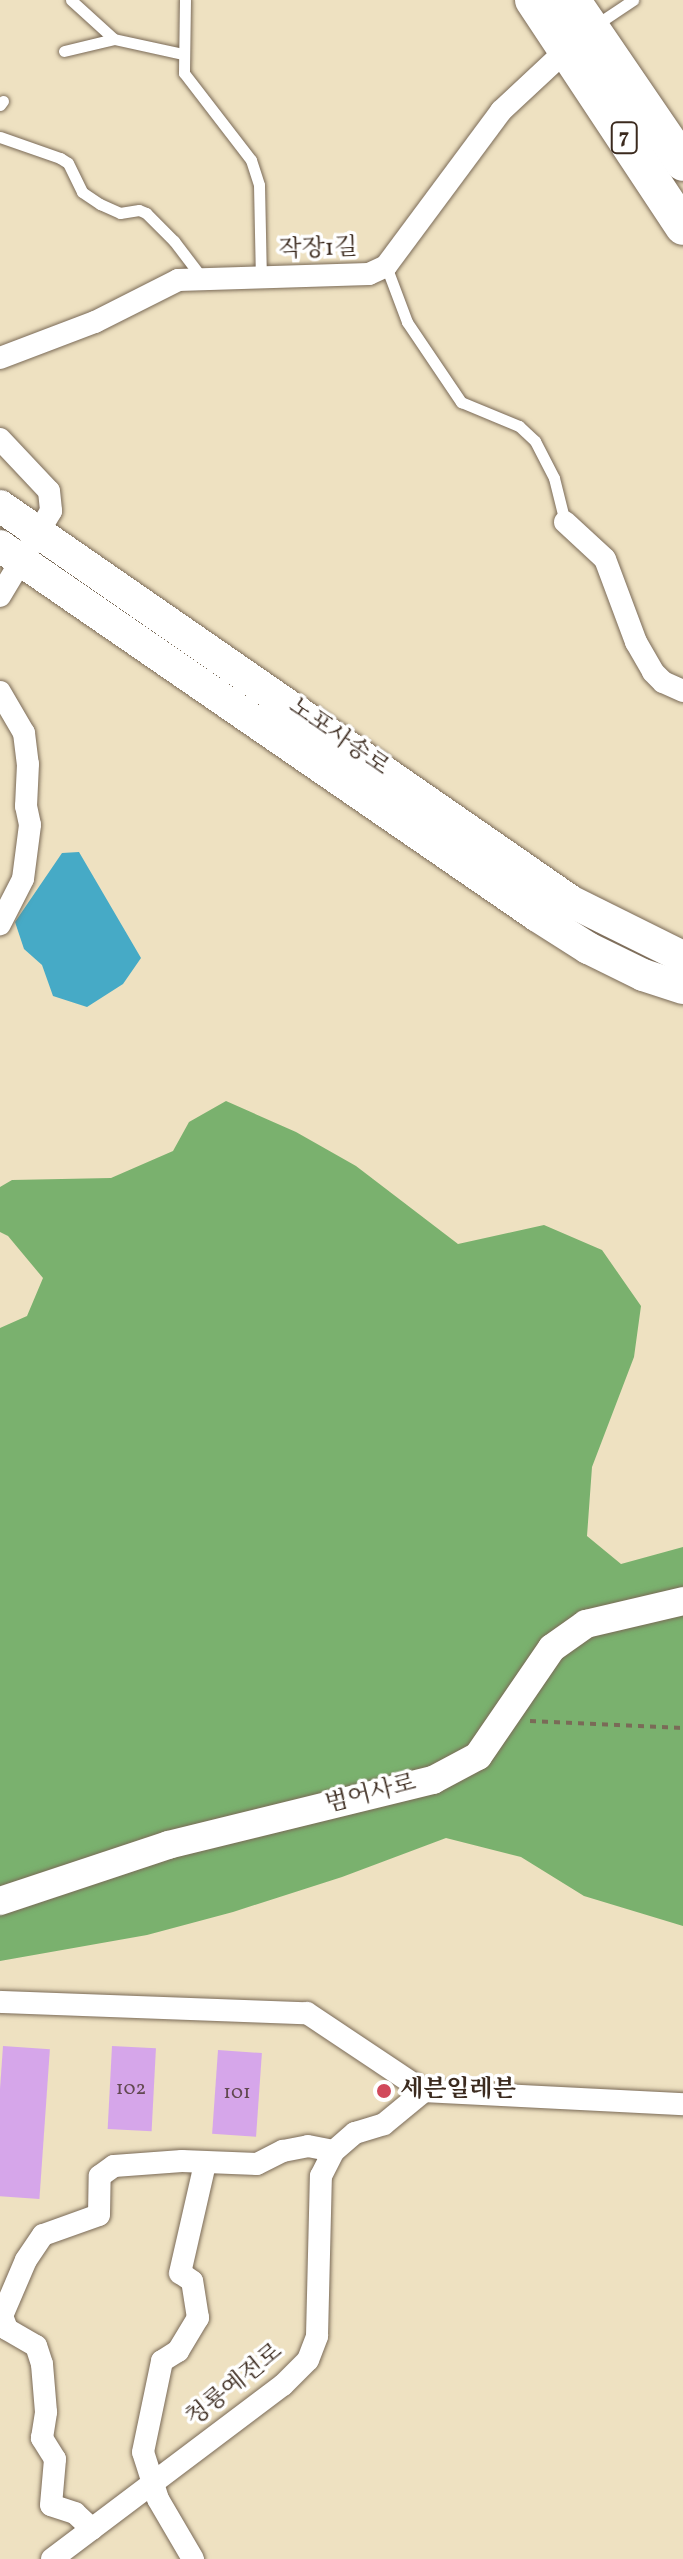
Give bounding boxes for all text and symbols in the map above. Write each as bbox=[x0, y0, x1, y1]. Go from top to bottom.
road number: 7 bbox=[610, 120, 638, 156]
street label: 작장1길 bbox=[278, 234, 358, 266]
street label: 노포사송로 bbox=[282, 693, 394, 783]
street label: 범어사로 bbox=[323, 1770, 419, 1820]
house number: 102 bbox=[116, 2077, 146, 2101]
place label: 세븐일레븐 bbox=[400, 2077, 516, 2105]
house number: 101 bbox=[223, 2081, 251, 2105]
marker: 세븐일레븐 bbox=[375, 2082, 393, 2100]
street label: 청룡예전로 bbox=[181, 2338, 289, 2434]

